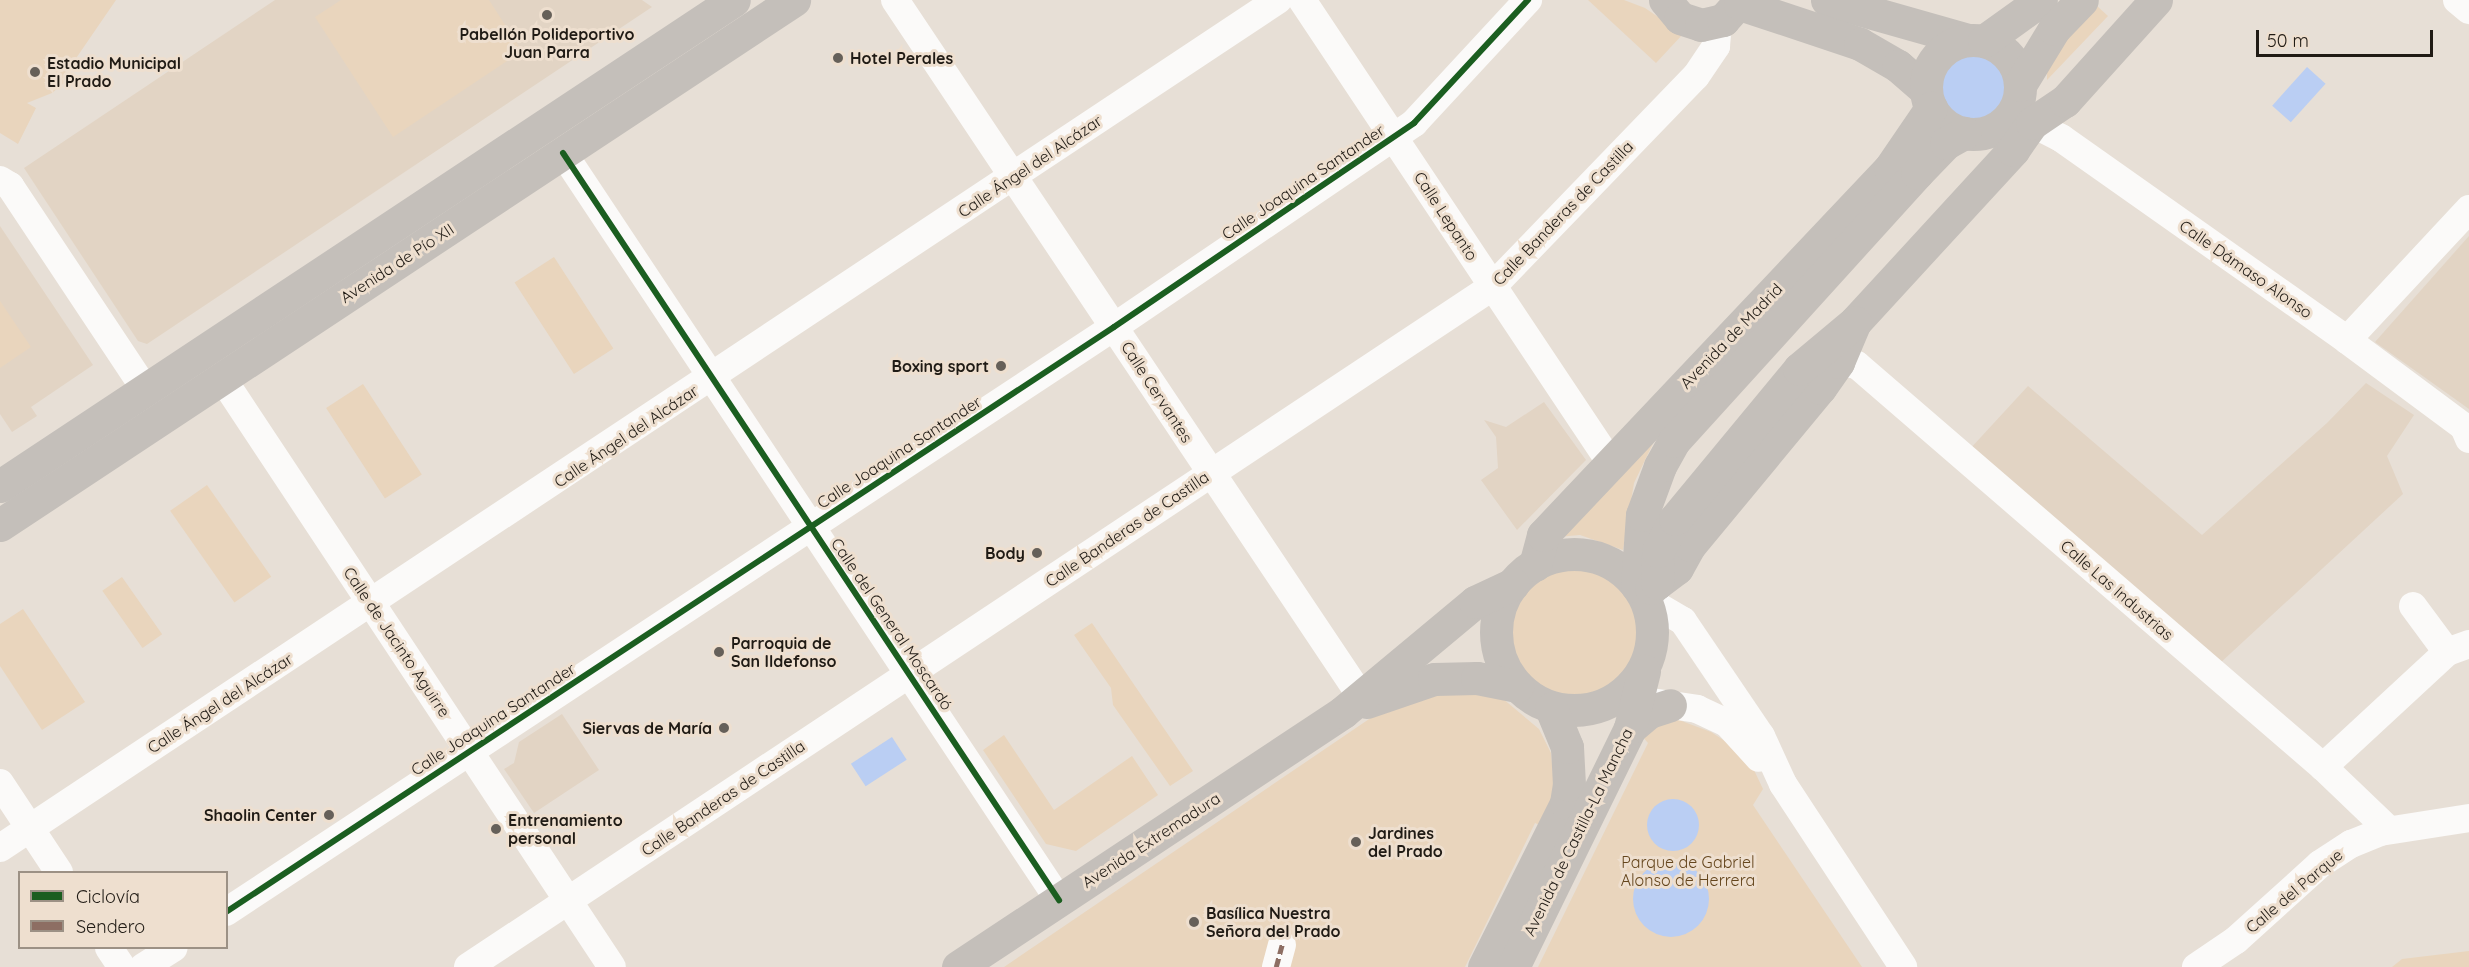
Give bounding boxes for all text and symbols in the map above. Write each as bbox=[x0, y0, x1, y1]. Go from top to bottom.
marker: Pabellón Polideportivo Juan Parra bbox=[540, 8, 554, 22]
scale bar bbox=[2259, 18, 2436, 56]
place label: Pabellón Polideportivo Juan Parra bbox=[460, 24, 634, 62]
text: 50 m bbox=[2267, 29, 2309, 52]
place label: Hotel Perales bbox=[850, 48, 953, 68]
marker: Hotel Perales bbox=[831, 51, 845, 65]
place label: Estadio Municipal El Prado bbox=[47, 53, 181, 91]
marker: Estadio Municipal El Prado bbox=[28, 65, 42, 79]
street label: Calle Ángel del Alcázar bbox=[954, 111, 1106, 221]
street label: Calle Joaquina Santander bbox=[1218, 120, 1388, 244]
street label: Calle Banderas de Castilla bbox=[1489, 137, 1637, 289]
street label: Calle Lepanto bbox=[1410, 168, 1482, 264]
street label: Calle Dámaso Alonso bbox=[2176, 216, 2316, 322]
street label: Avenida de Pío XII bbox=[337, 219, 457, 307]
street label: Avenida de Madrid bbox=[1676, 279, 1786, 393]
street label: Calle Cervantes bbox=[1117, 338, 1197, 446]
place label: Boxing sport bbox=[892, 356, 989, 376]
marker: Boxing sport bbox=[994, 359, 1008, 373]
street label: Calle Ángel del Alcázar bbox=[550, 381, 702, 491]
street label: Calle Joaquina Santander bbox=[813, 392, 985, 512]
street label: Calle Banderas de Castilla bbox=[1042, 467, 1212, 591]
street label: Calle del General Moscardó bbox=[827, 534, 957, 714]
street label: Calle Las Industrias bbox=[2057, 536, 2177, 644]
place label: Body bbox=[985, 543, 1025, 563]
marker: Body bbox=[1030, 546, 1044, 560]
street label: Calle de Jacinto Aguirre bbox=[340, 563, 454, 721]
place label: Parroquia de San Ildefonso bbox=[731, 633, 836, 671]
marker: Parroquia de San Ildefonso bbox=[712, 645, 726, 659]
street label: Calle Ángel del Alcázar bbox=[144, 649, 296, 757]
street label: Calle Joaquina Santander bbox=[407, 659, 579, 779]
place label: Siervas de María bbox=[582, 718, 712, 738]
marker: Siervas de María bbox=[717, 721, 731, 735]
street label: Avenida de Castilla-La Mancha bbox=[1519, 725, 1637, 939]
street label: Calle Banderas de Castilla bbox=[638, 736, 808, 860]
street label: Avenida Extremadura bbox=[1078, 788, 1224, 892]
place label: Shaolin Center bbox=[204, 805, 317, 825]
marker: Shaolin Center bbox=[322, 808, 336, 822]
place label: Entrenamiento personal bbox=[508, 810, 623, 848]
marker: Entrenamiento personal bbox=[489, 822, 503, 836]
place label: Jardines del Prado bbox=[1368, 823, 1443, 861]
marker: Jardines del Prado bbox=[1349, 835, 1363, 849]
street label: Calle del Parque bbox=[2242, 845, 2346, 937]
park label: Parque de Gabriel Alonso de Herrera bbox=[1621, 852, 1755, 890]
legend bbox=[18, 871, 228, 949]
text: Ciclovía bbox=[76, 885, 140, 908]
place label: Basílica Nuestra Señora del Prado bbox=[1206, 903, 1341, 941]
text: Sendero bbox=[76, 915, 145, 938]
marker: Basílica Nuestra Señora del Prado bbox=[1187, 915, 1201, 929]

